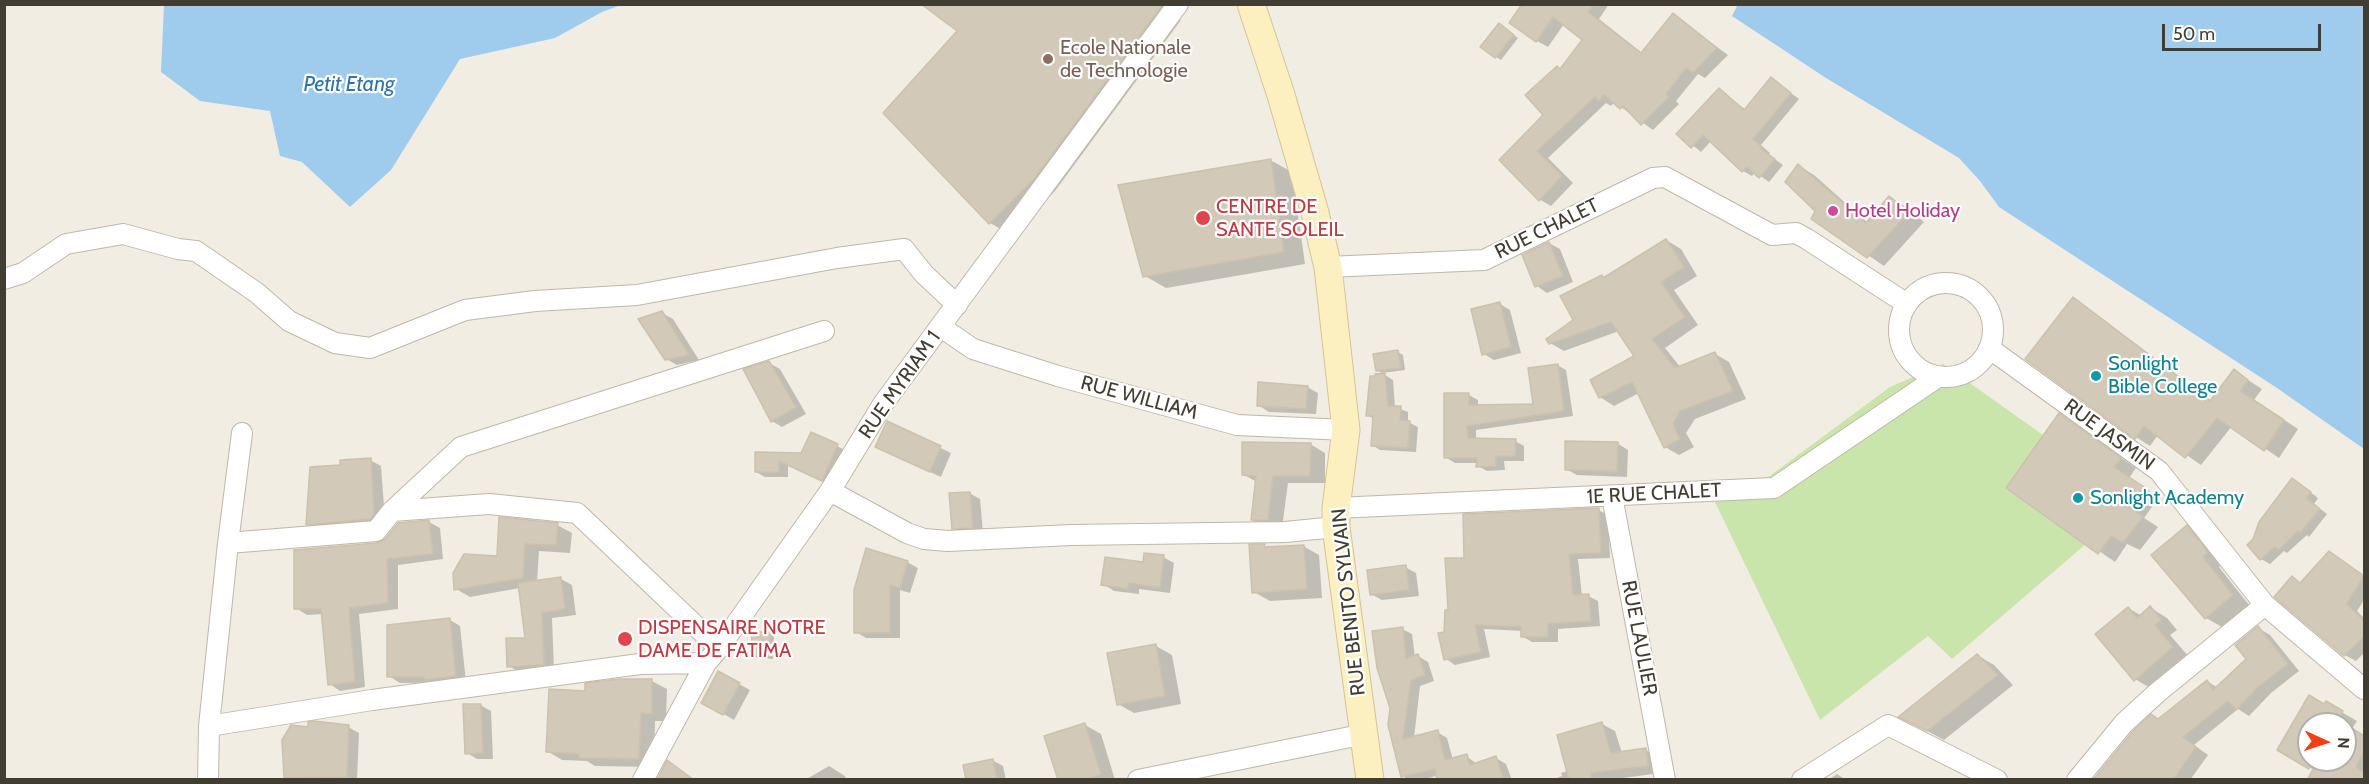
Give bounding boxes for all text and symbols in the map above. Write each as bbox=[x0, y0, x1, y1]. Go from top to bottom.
scale bar bbox=[2165, 12, 2324, 50]
text: 50 m bbox=[2173, 23, 2215, 45]
place label: Ecole Nationale de Technologie bbox=[1060, 36, 1191, 83]
marker: Ecole Nationale de Technologie bbox=[1041, 52, 1055, 66]
water label: Petit Etang bbox=[303, 72, 395, 98]
street label: RUE CHALET bbox=[1491, 194, 1603, 264]
place label: CENTRE DE SANTE SOLEIL bbox=[1216, 195, 1344, 242]
place label: Hotel Holiday bbox=[1845, 199, 1960, 223]
marker: Hotel Holiday bbox=[1826, 204, 1840, 218]
marker: CENTRE DE SANTE SOLEIL bbox=[1194, 209, 1212, 227]
street label: RUE MYRIAM 1 bbox=[854, 327, 946, 443]
place label: Sonlight Bible College bbox=[2108, 352, 2217, 399]
marker: Sonlight Bible College bbox=[2089, 369, 2103, 383]
street label: RUE WILLIAM bbox=[1078, 371, 1200, 425]
street label: RUE JASMIN bbox=[2059, 394, 2159, 476]
street label: 1E RUE CHALET bbox=[1586, 478, 1722, 510]
place label: Sonlight Academy bbox=[2090, 486, 2244, 510]
marker: Sonlight Academy bbox=[2071, 491, 2085, 505]
street label: RUE BENITO SYLVAIN bbox=[1327, 507, 1371, 697]
street label: RUE LAULIER bbox=[1616, 578, 1662, 698]
place label: DISPENSAIRE NOTRE DAME DE FATIMA bbox=[638, 616, 825, 663]
marker: DISPENSAIRE NOTRE DAME DE FATIMA bbox=[616, 630, 634, 648]
north arrow bbox=[2297, 712, 2357, 772]
text: N bbox=[2334, 737, 2353, 749]

